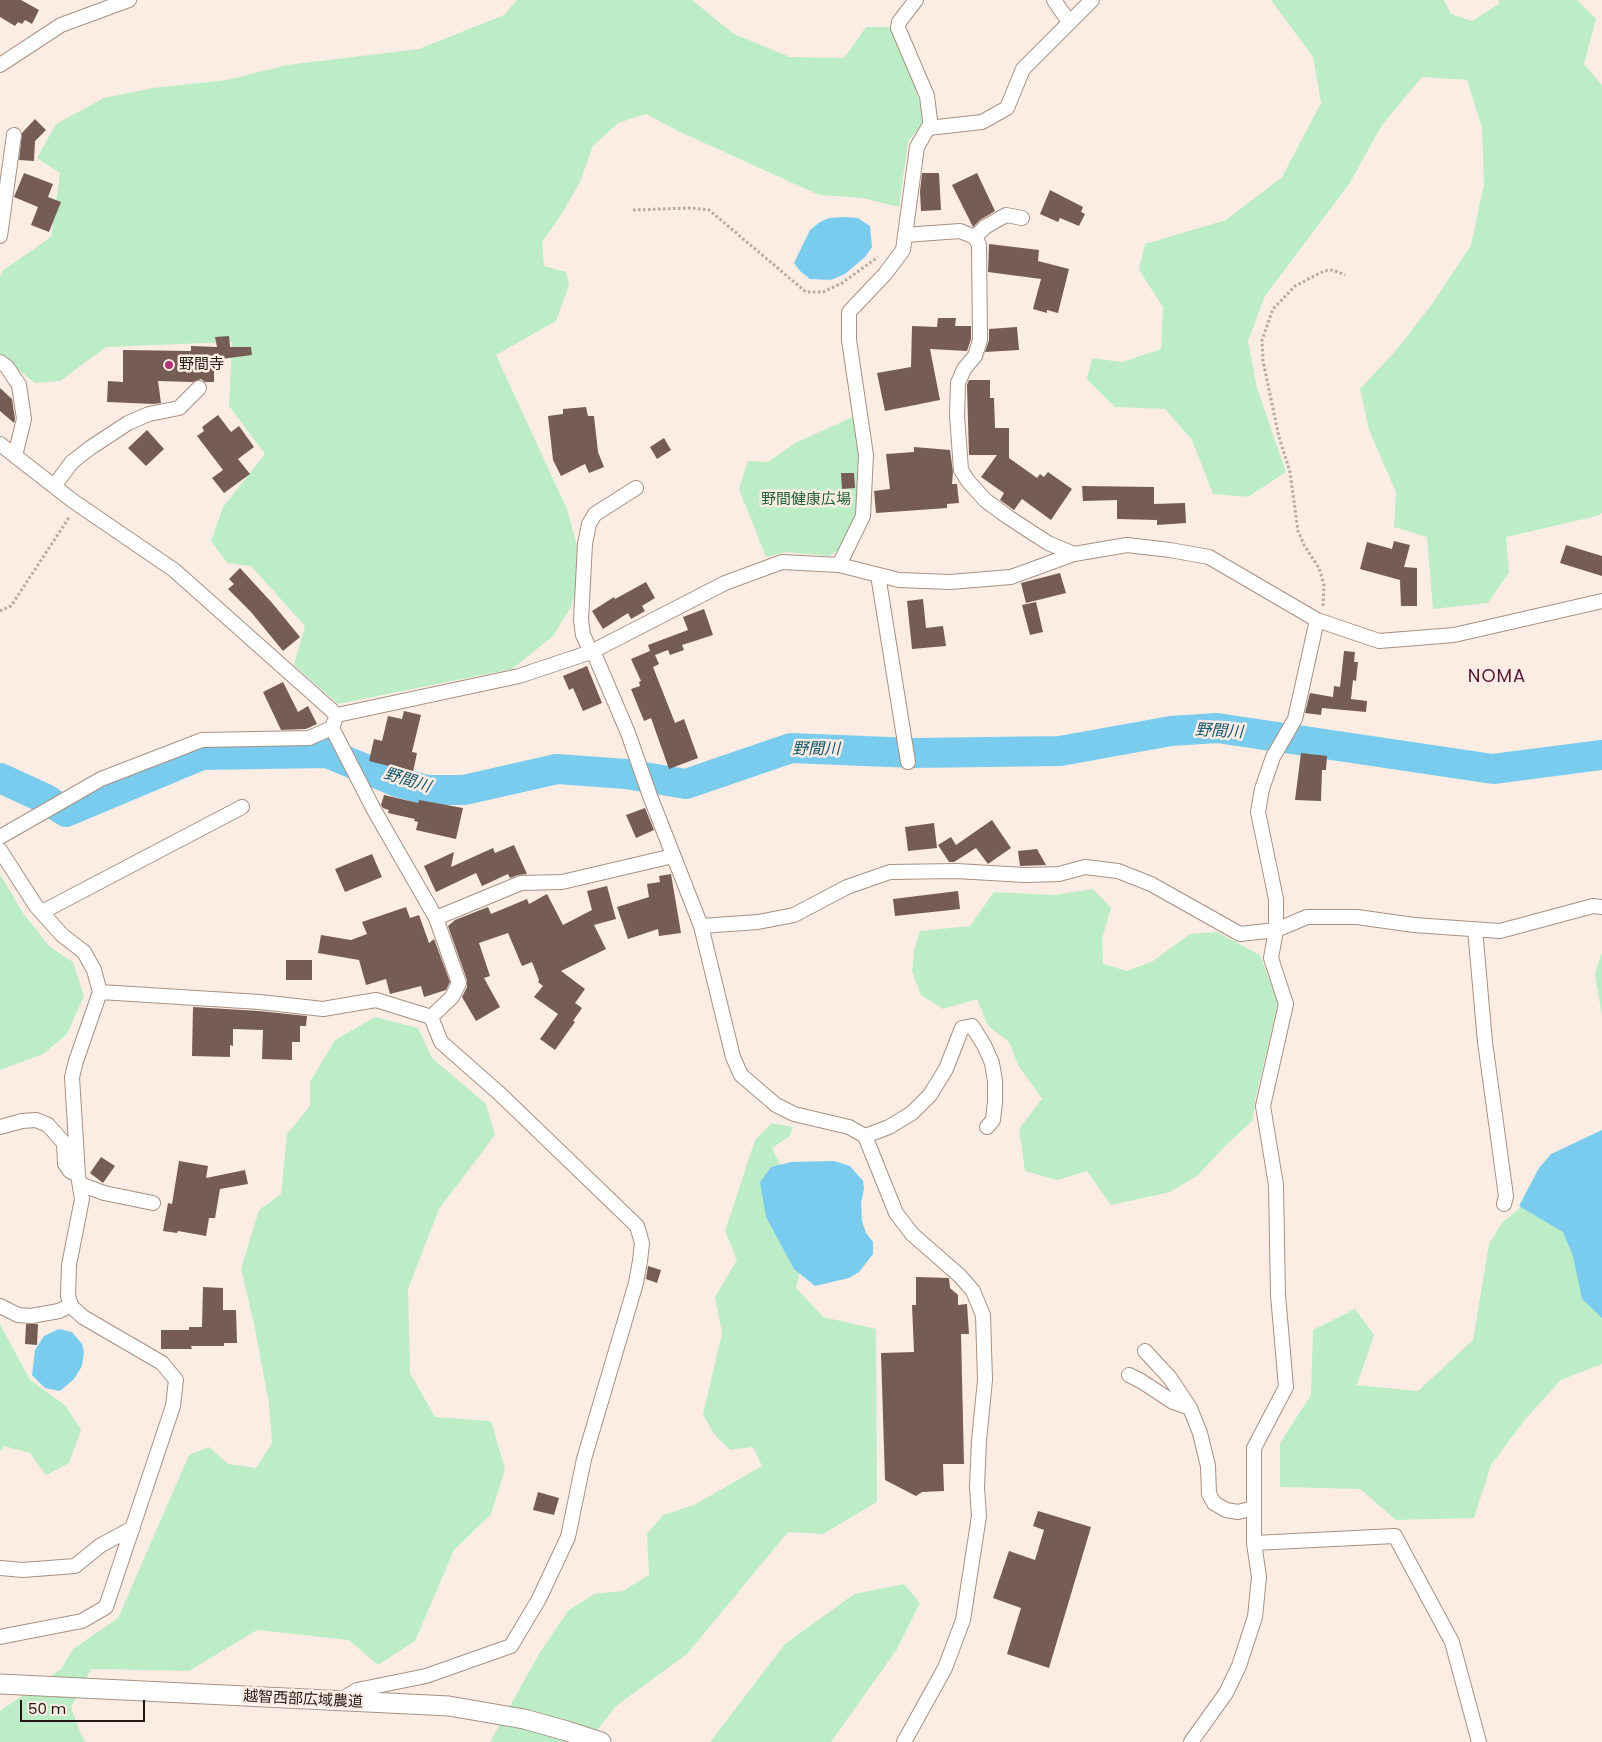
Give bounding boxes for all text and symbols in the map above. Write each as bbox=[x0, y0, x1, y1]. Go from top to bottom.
place label: 野間寺 bbox=[179, 356, 224, 374]
marker: 野間寺 bbox=[163, 359, 175, 371]
park label: 野間健康広場 bbox=[761, 491, 851, 509]
district label: NOMA bbox=[1467, 666, 1527, 688]
water label: 野間川 bbox=[1195, 721, 1243, 743]
water label: 野間川 bbox=[792, 740, 840, 760]
water label: 野間川 bbox=[381, 765, 433, 797]
street label: 越智西部広域農道 bbox=[243, 1688, 363, 1712]
scale bar bbox=[22, 1690, 148, 1722]
text: 50 m bbox=[28, 1698, 66, 1719]

